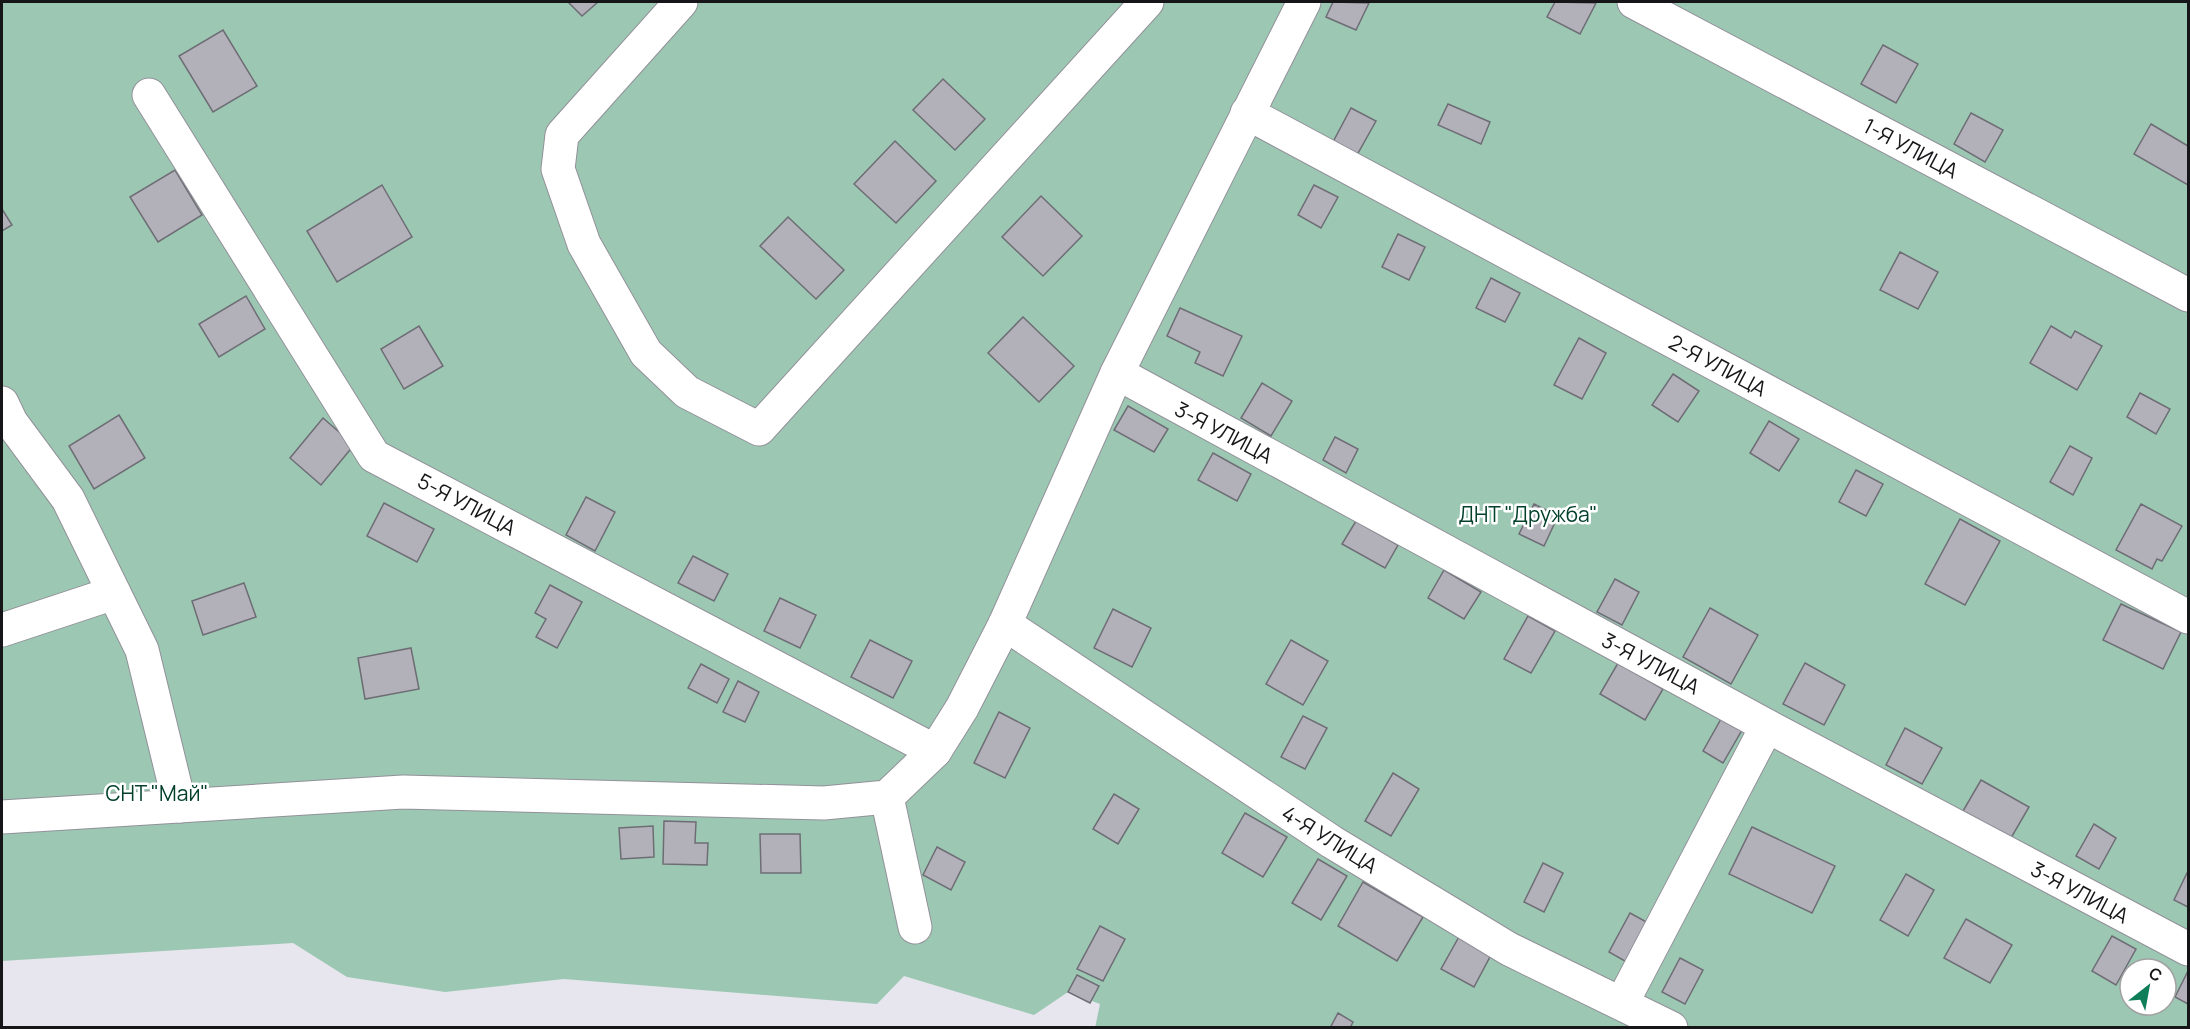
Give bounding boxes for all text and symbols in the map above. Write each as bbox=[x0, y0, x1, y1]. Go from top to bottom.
street label: 1-Я УЛИЦА bbox=[1859, 111, 1963, 185]
street label: 2-Я УЛИЦА bbox=[1664, 327, 1772, 403]
street label: 3-Я УЛИЦА bbox=[1170, 395, 1278, 469]
street label: 5-Я УЛИЦА bbox=[413, 466, 521, 542]
park label: ДНТ "Дружба" bbox=[1458, 500, 1598, 528]
street label: 3-Я УЛИЦА bbox=[1597, 626, 1705, 700]
park label: СНТ "Май" bbox=[105, 779, 209, 807]
street label: 4-Я УЛИЦА bbox=[1277, 799, 1383, 879]
street label: 3-Я УЛИЦА bbox=[2026, 855, 2134, 929]
north arrow bbox=[2118, 957, 2178, 1017]
text: С bbox=[2145, 962, 2167, 987]

